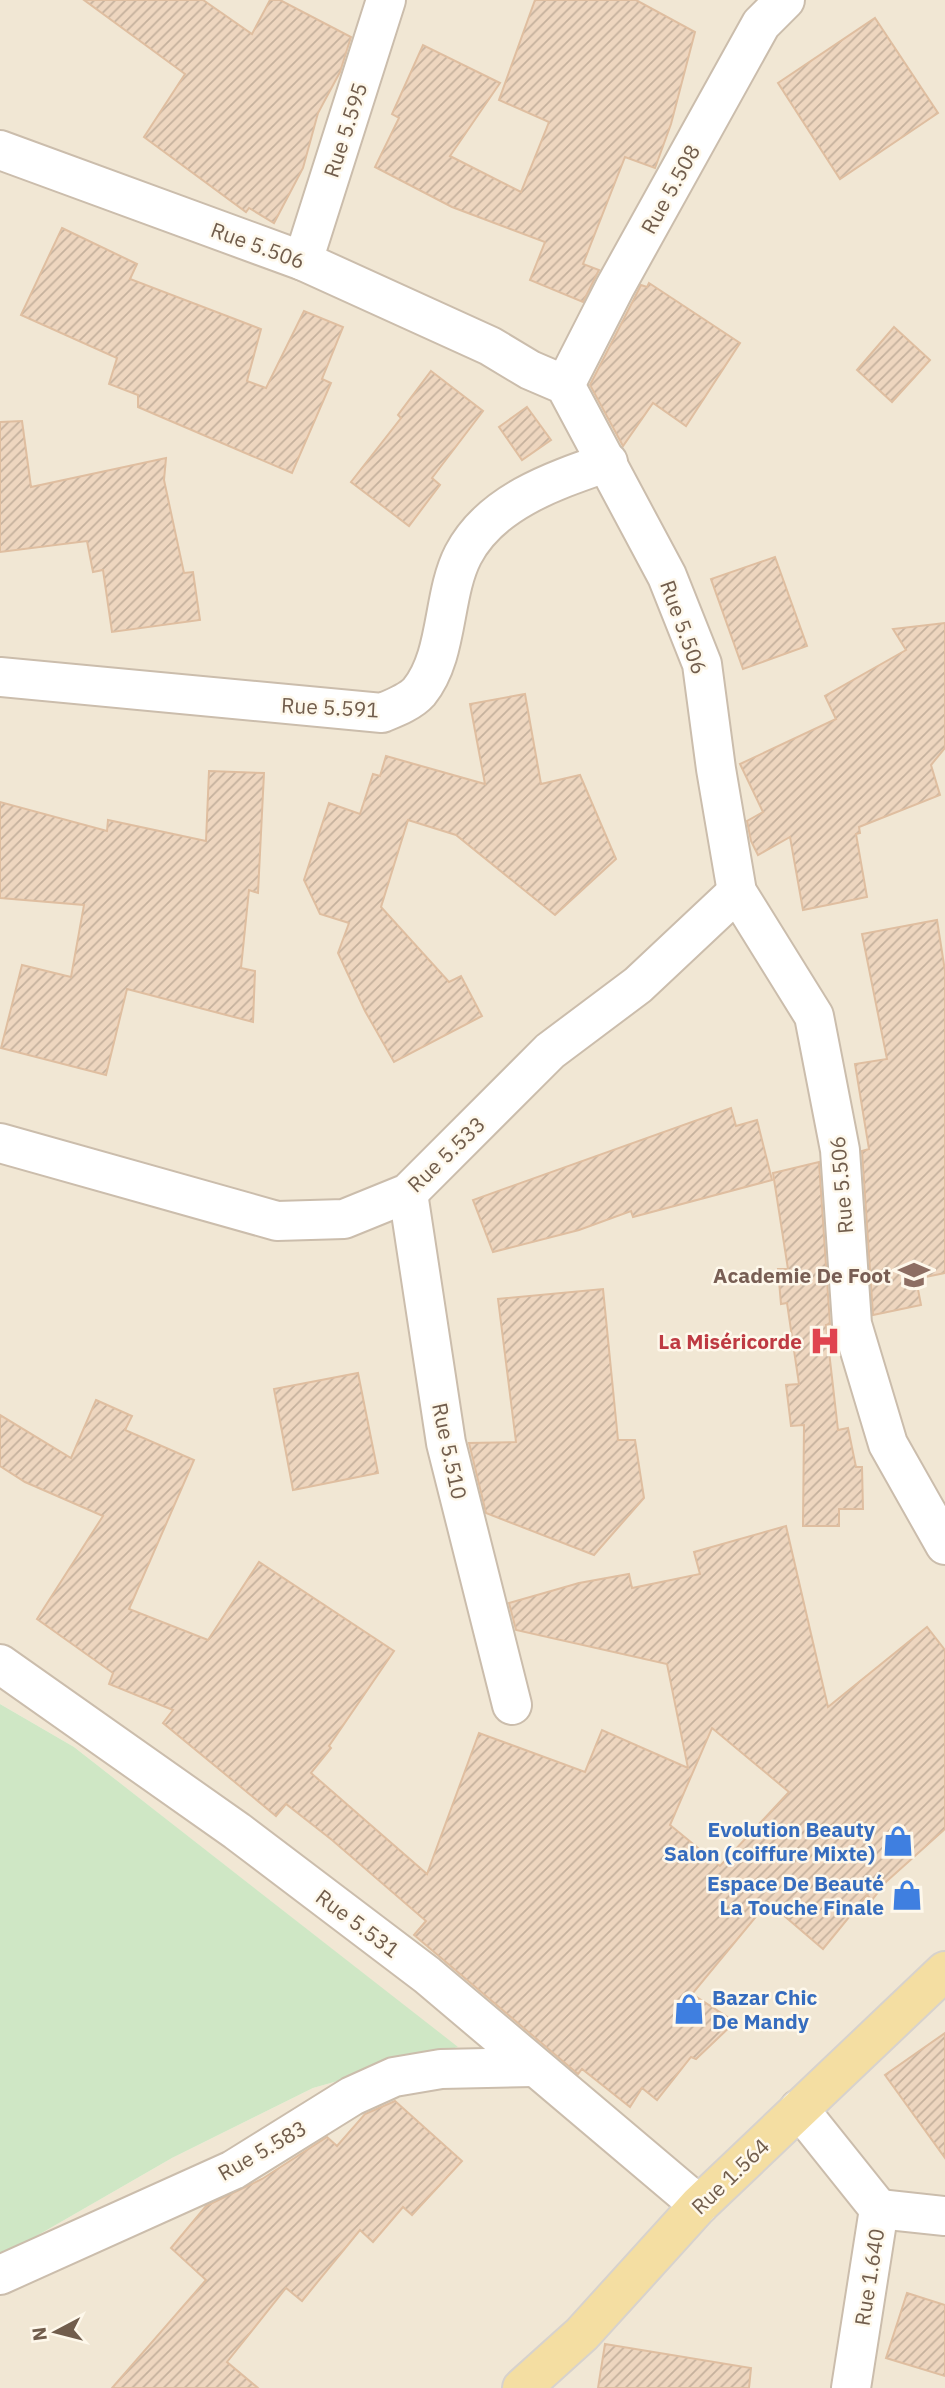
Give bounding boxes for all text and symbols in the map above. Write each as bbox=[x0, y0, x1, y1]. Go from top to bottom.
street label: Rue 5.595 bbox=[317, 79, 373, 181]
street label: Rue 5.508 bbox=[634, 139, 706, 239]
street label: Rue 5.506 bbox=[207, 215, 309, 275]
street label: Rue 5.506 bbox=[654, 576, 714, 678]
street label: Rue 5.591 bbox=[280, 690, 380, 724]
street label: Rue 5.533 bbox=[401, 1110, 491, 1198]
street label: Rue 5.506 bbox=[823, 1135, 859, 1235]
school or university icon: Academie De Foot bbox=[897, 1258, 931, 1292]
place label: Academie De Foot bbox=[713, 1261, 891, 1289]
hospital icon: La Miséricorde bbox=[808, 1324, 842, 1358]
place label: La Miséricorde bbox=[658, 1327, 802, 1355]
street label: Rue 5.510 bbox=[426, 1400, 474, 1502]
place label: Evolution Beauty Salon (coiffure Mixte) bbox=[664, 1815, 876, 1867]
shop icon: Evolution Beauty Salon (coiffure Mixte) bbox=[881, 1824, 915, 1858]
place label: Espace De Beauté La Touche Finale bbox=[707, 1869, 884, 1921]
shop icon: Espace De Beauté La Touche Finale bbox=[890, 1878, 924, 1912]
street label: Rue 5.531 bbox=[310, 1882, 406, 1964]
place label: Bazar Chic De Mandy bbox=[712, 1983, 817, 2035]
shop icon: Bazar Chic De Mandy bbox=[672, 1992, 706, 2026]
street label: Rue 5.583 bbox=[213, 2113, 311, 2187]
street label: Rue 1.564 bbox=[685, 2132, 775, 2220]
street label: Rue 1.640 bbox=[848, 2226, 890, 2328]
north arrow bbox=[21, 2297, 91, 2367]
text: N bbox=[26, 2326, 52, 2342]

